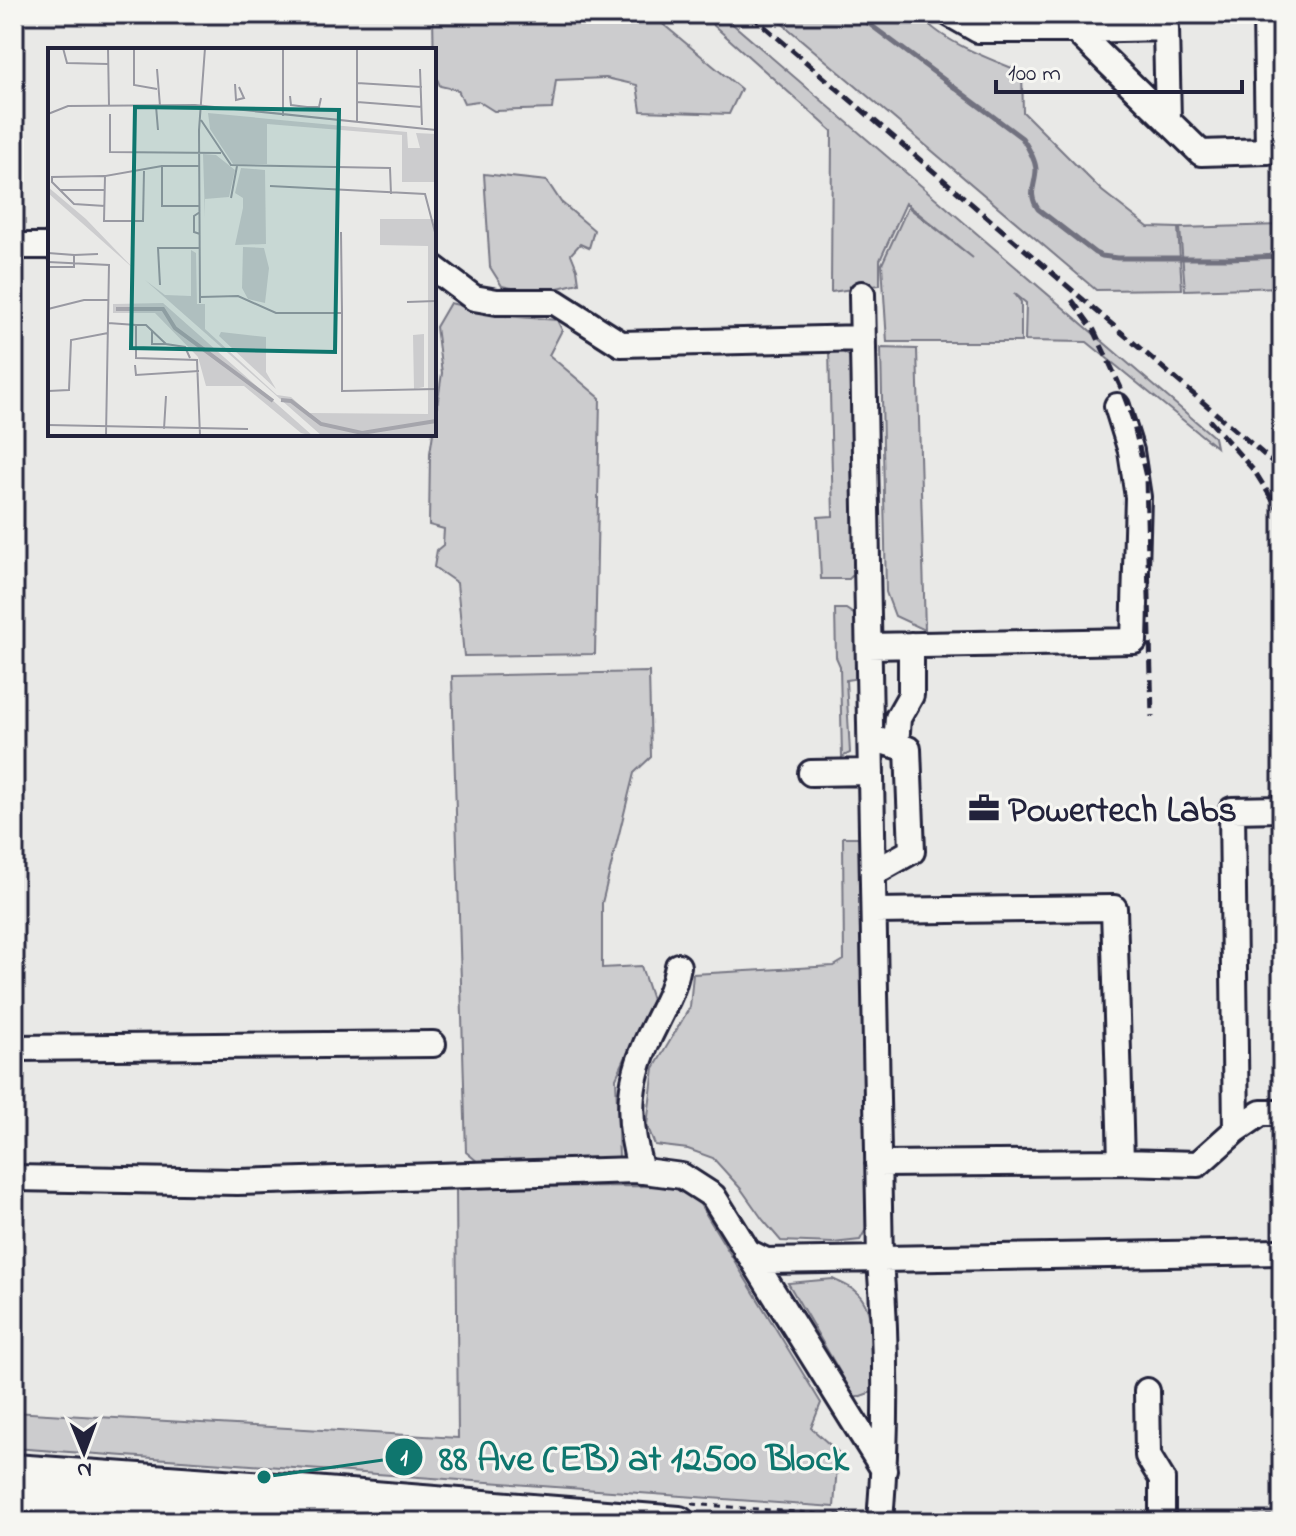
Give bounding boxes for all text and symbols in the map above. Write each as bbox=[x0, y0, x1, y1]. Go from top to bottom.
scale bar bbox=[996, 44, 1242, 94]
inset map bbox=[48, 48, 436, 436]
text: 100 m bbox=[1008, 57, 1061, 92]
place label: Powertech Labs bbox=[1008, 786, 1237, 839]
office icon: Powertech Labs bbox=[967, 791, 1001, 825]
north arrow bbox=[44, 1412, 124, 1492]
callout: 88 Ave (EB) at 12500 Block bbox=[384, 1426, 865, 1488]
text: 88 Ave (EB) at 12500 Block bbox=[439, 1433, 850, 1489]
text: 1 bbox=[400, 1442, 408, 1477]
text: N bbox=[77, 1453, 92, 1485]

